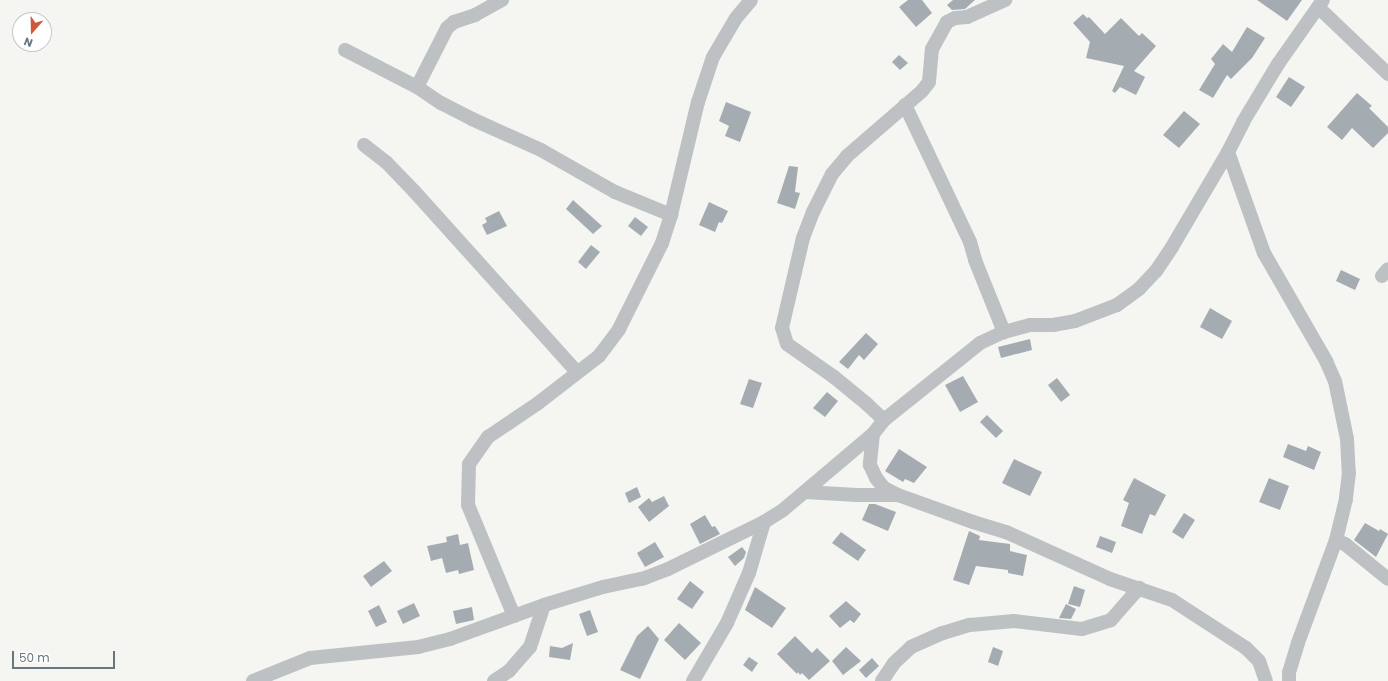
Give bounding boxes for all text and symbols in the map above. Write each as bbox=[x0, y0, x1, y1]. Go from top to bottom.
north arrow bbox=[12, 12, 52, 52]
text: N bbox=[22, 33, 35, 51]
scale bar bbox=[14, 643, 117, 669]
text: 50 m bbox=[19, 649, 50, 666]

